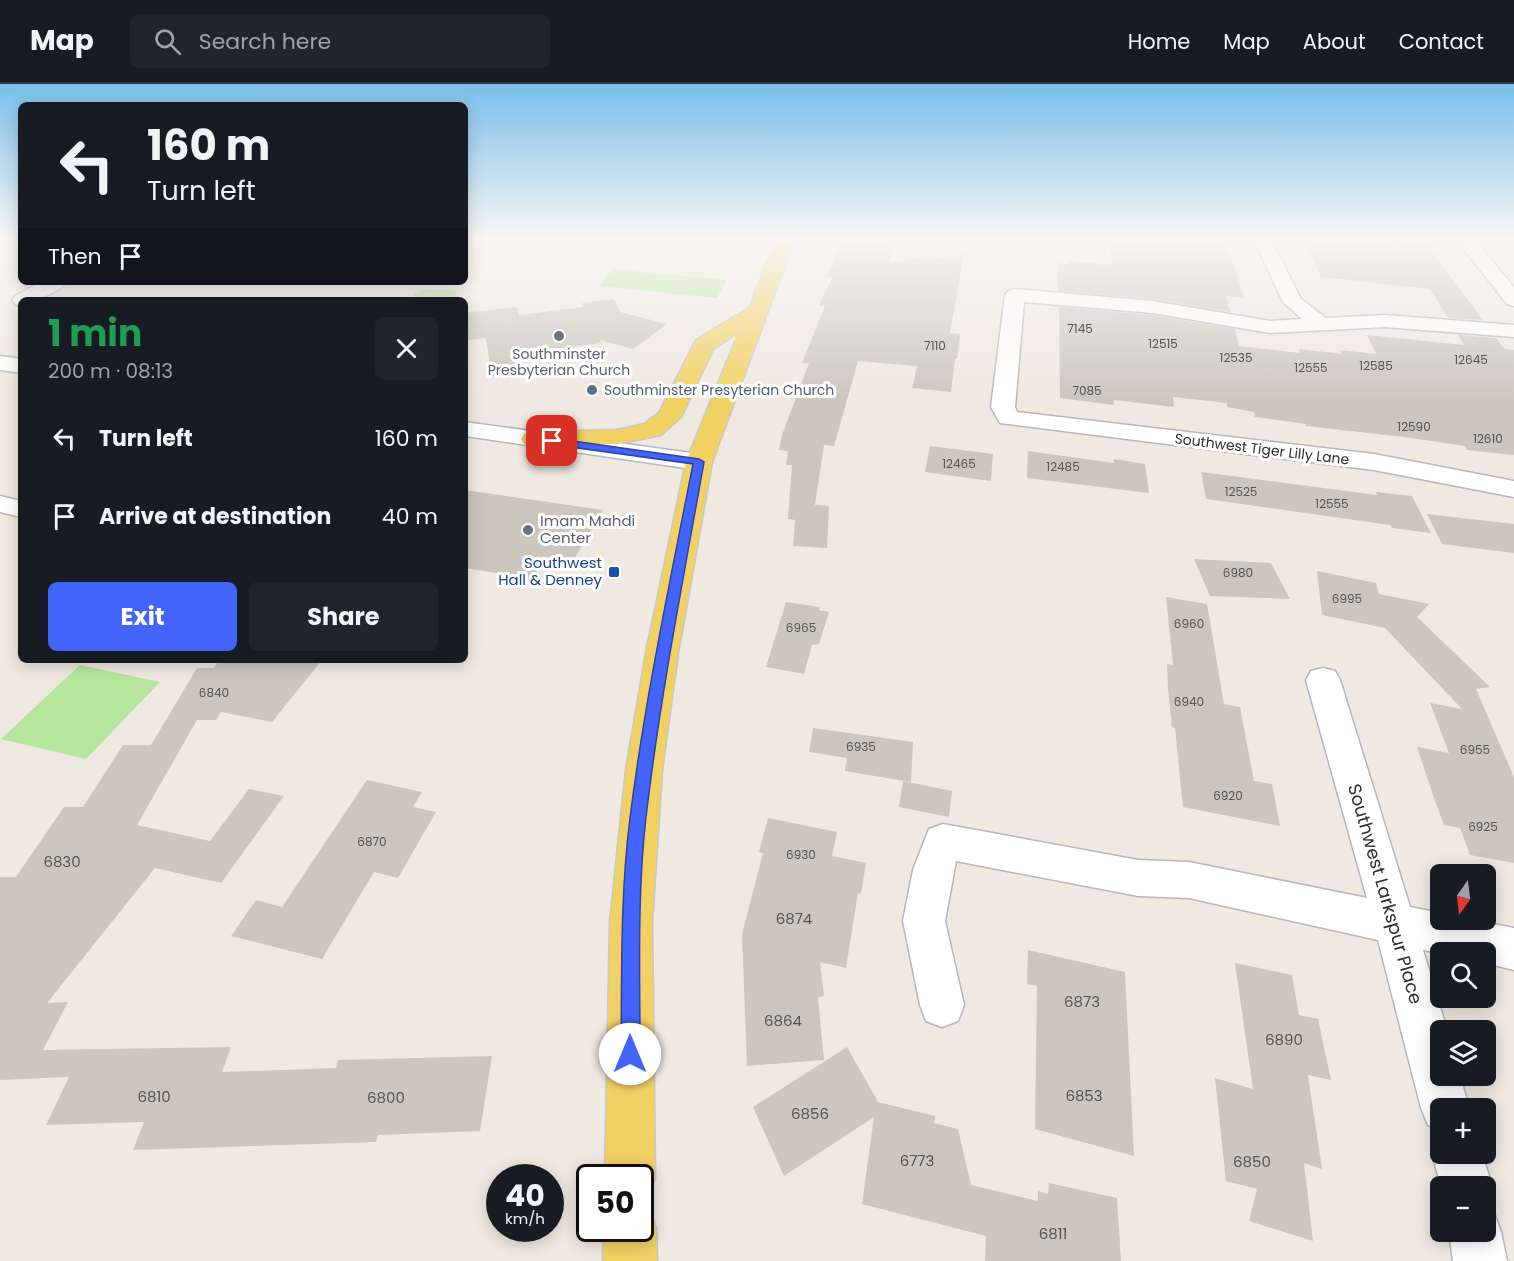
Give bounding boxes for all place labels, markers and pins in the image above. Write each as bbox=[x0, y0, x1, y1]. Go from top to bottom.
marker: Southminster Presbyterian Church bbox=[552, 329, 566, 343]
place label: Southminster Presbyterian Church bbox=[488, 344, 630, 380]
place label: Southminster Presyterian Church bbox=[604, 380, 834, 400]
marker: Southminster Presyterian Church bbox=[585, 383, 599, 397]
pin bbox=[526, 415, 577, 466]
place label: Imam Mahdi Center bbox=[540, 510, 635, 548]
marker: Imam Mahdi Center bbox=[521, 523, 535, 537]
place label: Southwest Hall & Denney bbox=[498, 552, 603, 590]
marker: Southwest Hall & Denney bbox=[607, 565, 621, 579]

